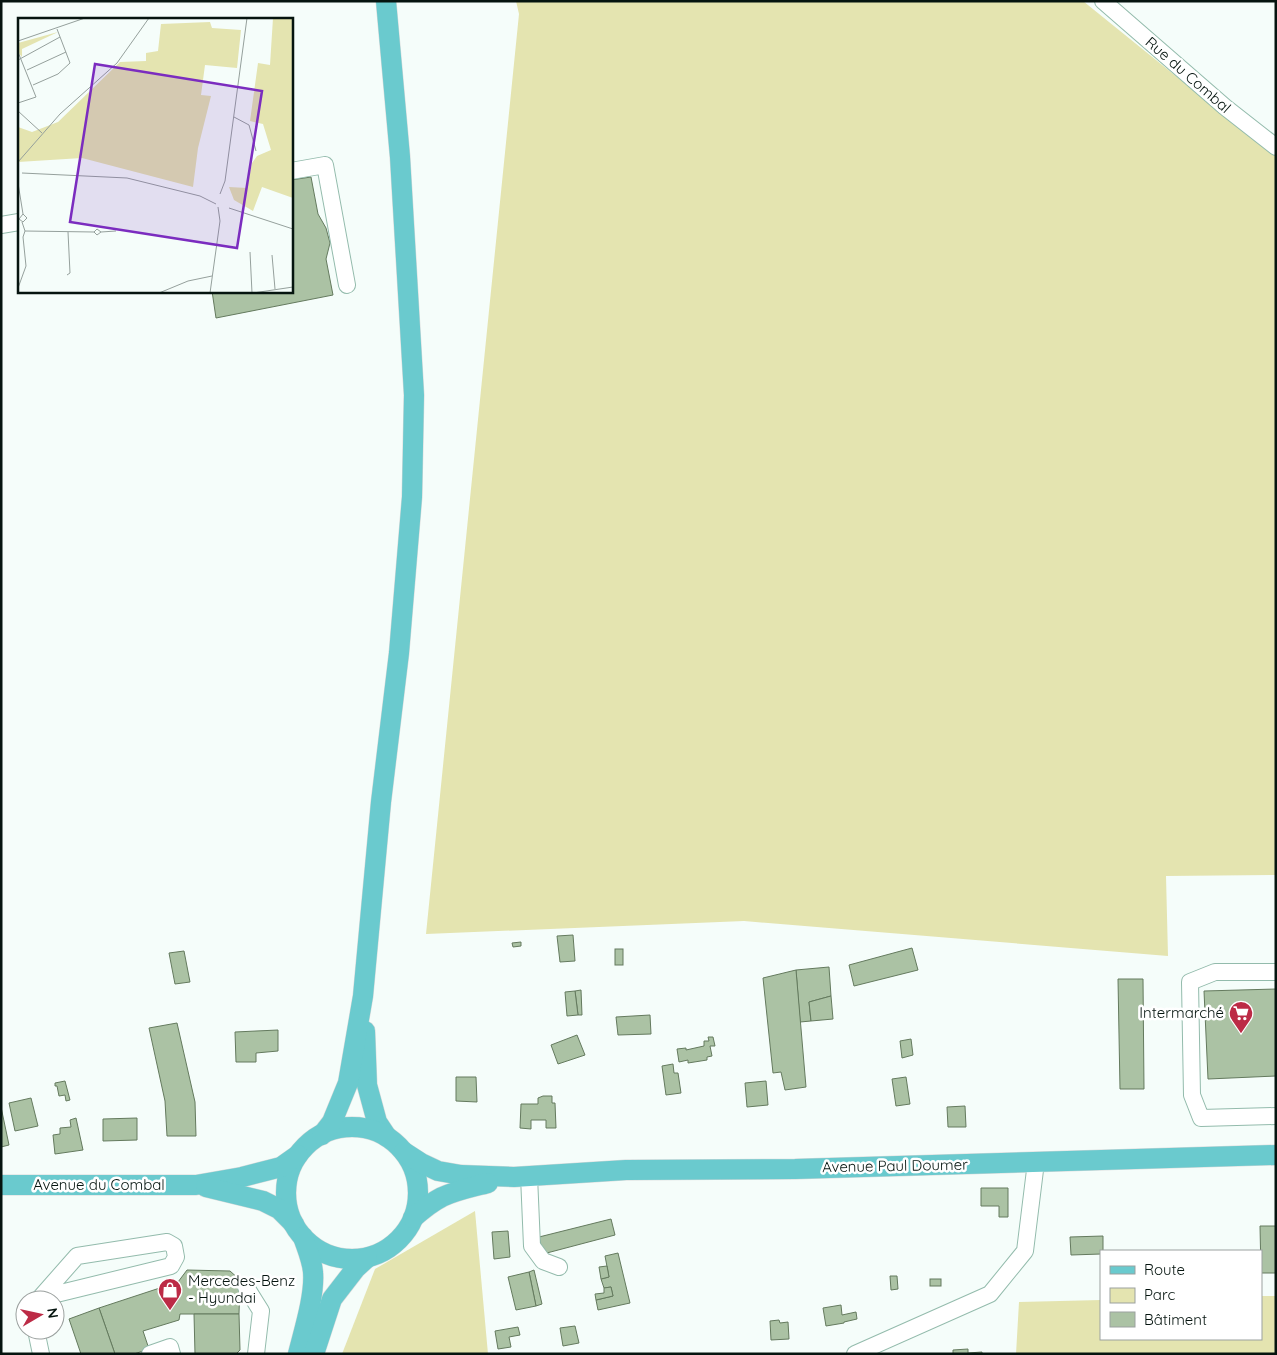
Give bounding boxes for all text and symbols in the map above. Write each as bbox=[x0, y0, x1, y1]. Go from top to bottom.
inset map bbox=[18, 18, 292, 292]
street label: Rue du Combal bbox=[1142, 32, 1235, 117]
supermarket icon: Intermarché bbox=[1228, 1000, 1254, 1034]
place label: Intermarché bbox=[1139, 1003, 1224, 1022]
street label: Avenue Paul Doumer bbox=[822, 1155, 968, 1176]
street label: Avenue du Combal bbox=[33, 1175, 165, 1194]
legend bbox=[1100, 1250, 1262, 1340]
text: Route bbox=[1144, 1260, 1185, 1279]
place label: Mercedes-Benz - Hyundai bbox=[188, 1271, 295, 1307]
shop icon: Mercedes-Benz - Hyundai bbox=[157, 1277, 183, 1311]
text: Parc bbox=[1144, 1285, 1175, 1304]
north arrow bbox=[15, 1290, 65, 1340]
text: N bbox=[43, 1306, 63, 1319]
text: Bâtiment bbox=[1144, 1310, 1207, 1329]

